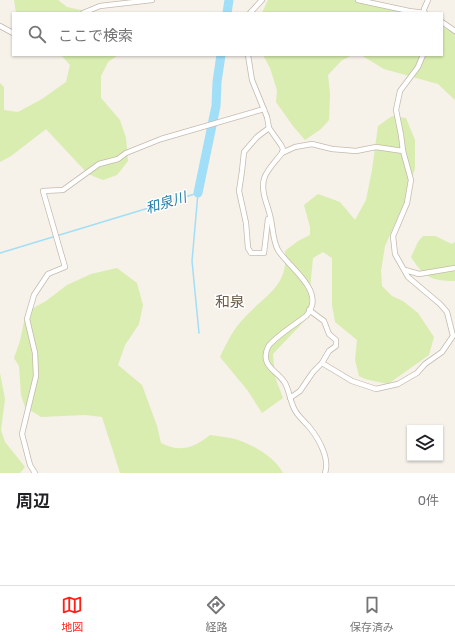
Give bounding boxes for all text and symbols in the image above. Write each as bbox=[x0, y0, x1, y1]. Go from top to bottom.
search box bbox=[12, 12, 443, 56]
icon: search bbox=[26, 23, 48, 45]
text: ここで検索 bbox=[58, 27, 133, 45]
water label: 和泉川 bbox=[143, 188, 190, 217]
district label: 和泉 bbox=[215, 293, 245, 311]
map controls bbox=[407, 425, 443, 461]
button: layers bbox=[407, 425, 443, 461]
text: 周辺 bbox=[16, 491, 50, 511]
text: 0件 bbox=[418, 493, 439, 508]
tab: 地図 bbox=[61, 594, 83, 634]
tab: 経路 bbox=[205, 594, 227, 634]
tab: 保存済み bbox=[350, 594, 394, 634]

